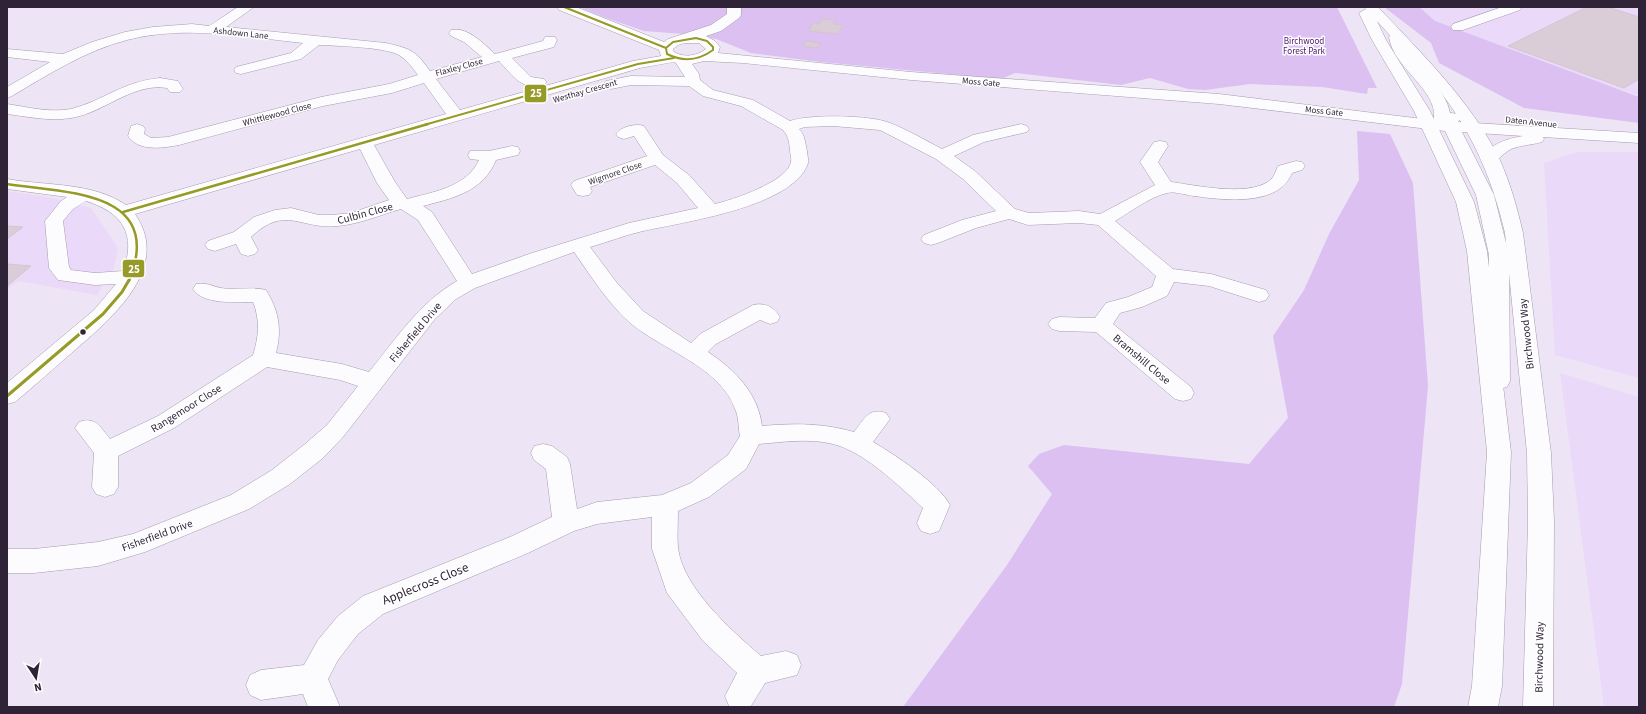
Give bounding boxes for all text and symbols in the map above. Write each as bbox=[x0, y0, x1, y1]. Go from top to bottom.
street label: Ashdown Lane bbox=[213, 24, 270, 43]
park label: Birchwood Forest Park bbox=[1283, 35, 1326, 58]
street label: Flaxley Close bbox=[434, 55, 485, 80]
street label: Moss Gate bbox=[961, 74, 1001, 91]
street label: Westhay Crescent bbox=[551, 76, 619, 107]
line badge: 25 bbox=[524, 84, 547, 103]
text: 25 bbox=[530, 86, 542, 101]
street label: Whittlewood Close bbox=[241, 99, 313, 130]
street label: Moss Gate bbox=[1304, 103, 1344, 120]
street label: Daten Avenue bbox=[1505, 113, 1558, 132]
street label: Wigmore Close bbox=[587, 158, 644, 189]
street label: Culbin Close bbox=[336, 199, 395, 228]
line badge: 25 bbox=[122, 259, 145, 278]
text: 25 bbox=[128, 262, 140, 277]
street label: Birchwood Way bbox=[1515, 298, 1538, 370]
street label: Fisherfield Drive bbox=[386, 299, 445, 366]
unlabelled marker bbox=[78, 327, 88, 337]
street label: Bramshill Close bbox=[1110, 331, 1174, 388]
street label: Rangemoor Close bbox=[148, 380, 225, 436]
street label: Fisherfield Drive bbox=[120, 516, 195, 555]
street label: Applecross Close bbox=[379, 558, 471, 609]
street label: Birchwood Way bbox=[1531, 621, 1548, 693]
north arrow bbox=[16, 658, 56, 698]
text: N bbox=[33, 679, 43, 695]

